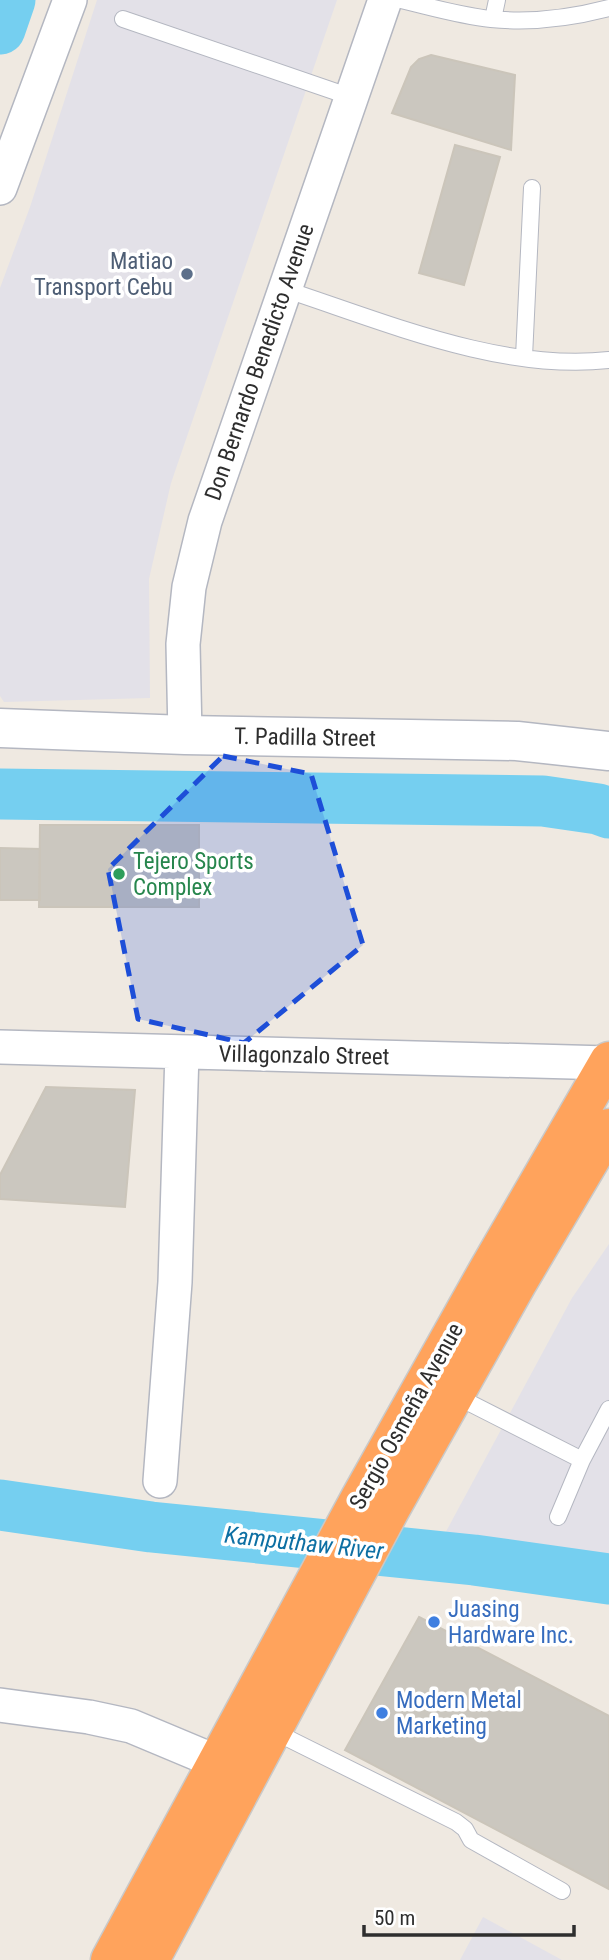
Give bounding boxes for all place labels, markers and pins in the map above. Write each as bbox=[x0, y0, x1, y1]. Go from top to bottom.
place label: Matiao Transport Cebu bbox=[34, 248, 173, 301]
marker: Matiao Transport Cebu bbox=[179, 266, 195, 282]
place label: Tejero Sports Complex bbox=[133, 848, 254, 901]
marker: Tejero Sports Complex bbox=[111, 866, 127, 882]
place label: Juasing Hardware Inc. bbox=[448, 1596, 574, 1649]
marker: Juasing Hardware Inc. bbox=[426, 1614, 442, 1630]
place label: Modern Metal Marketing bbox=[396, 1687, 522, 1740]
marker: Modern Metal Marketing bbox=[374, 1705, 390, 1721]

